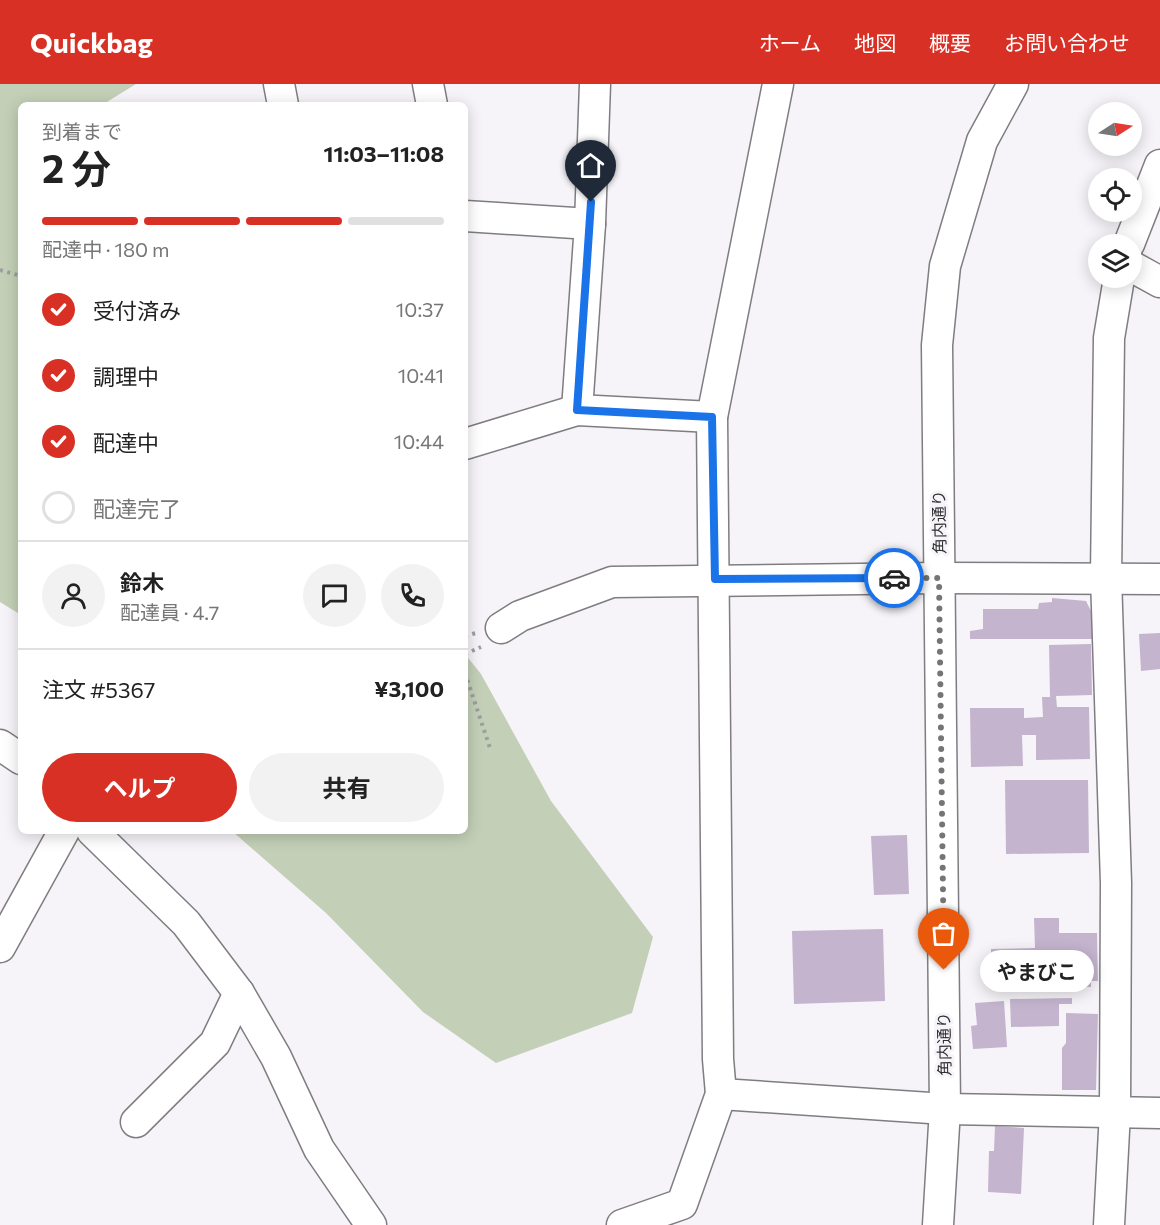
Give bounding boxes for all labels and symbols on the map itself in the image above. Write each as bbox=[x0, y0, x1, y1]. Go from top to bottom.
north arrow bbox=[1088, 102, 1142, 156]
pin bbox=[565, 140, 616, 202]
street label: 角内通り bbox=[928, 490, 949, 554]
courier bbox=[864, 548, 924, 608]
pin bbox=[918, 908, 969, 970]
callout: やまびこ bbox=[980, 949, 1094, 991]
street label: 角内通り bbox=[933, 1012, 954, 1076]

